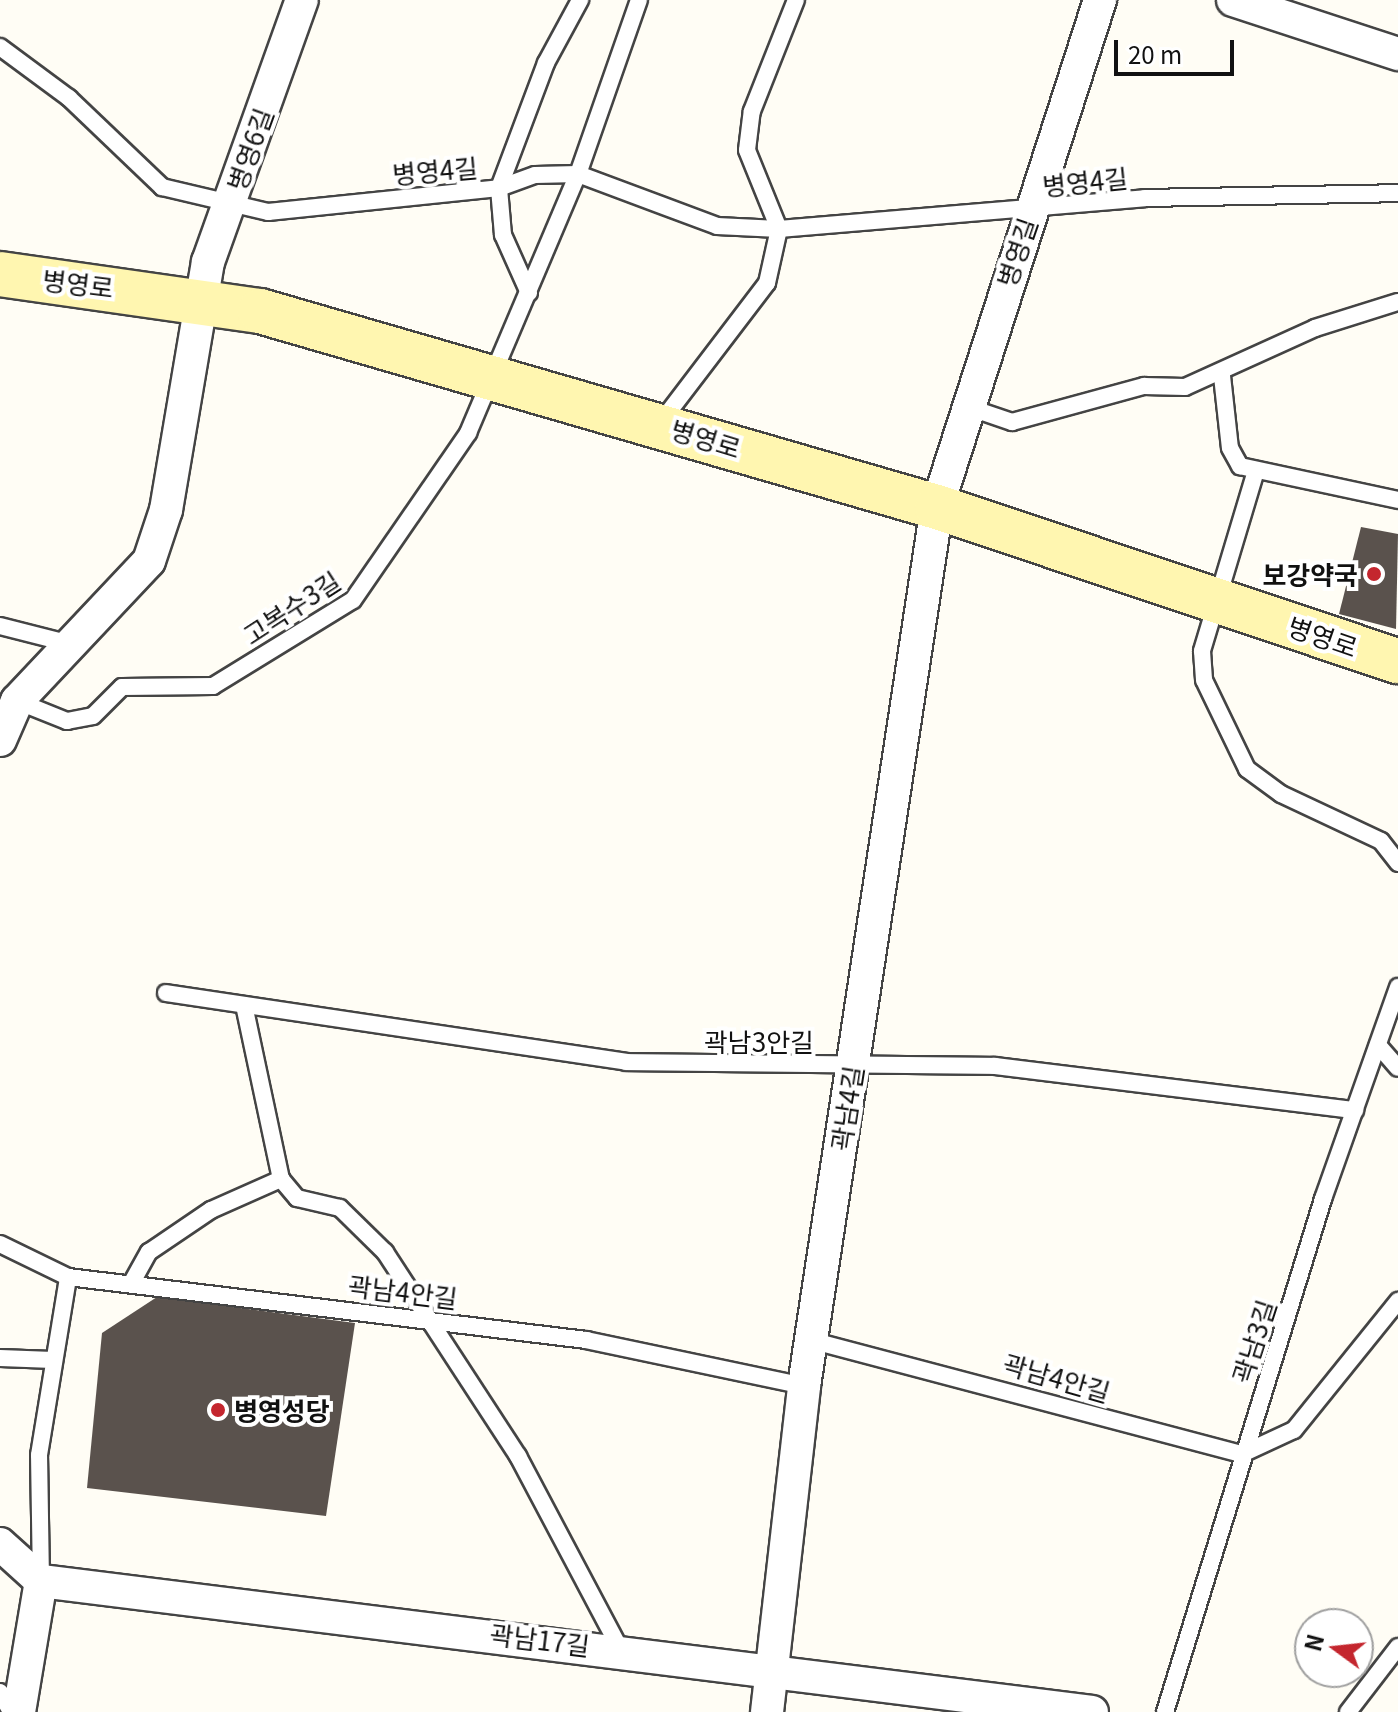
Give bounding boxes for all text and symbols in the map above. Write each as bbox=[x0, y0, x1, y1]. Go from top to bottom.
scale bar bbox=[1118, 24, 1238, 74]
text: 20 m bbox=[1128, 36, 1182, 71]
street label: 병영6길 bbox=[220, 103, 278, 195]
street label: 병영4길 bbox=[391, 151, 479, 189]
street label: 병영4길 bbox=[1041, 161, 1129, 201]
street label: 병영길 bbox=[990, 213, 1042, 291]
street label: 병영로 bbox=[40, 263, 116, 303]
street label: 병영로 bbox=[667, 413, 745, 463]
place label: 보강약국 bbox=[1262, 558, 1358, 590]
street label: 고복수3길 bbox=[236, 564, 346, 650]
marker: 보강약국 bbox=[1365, 565, 1383, 583]
street label: 병영로 bbox=[1284, 610, 1362, 662]
street label: 곽남3안길 bbox=[704, 1025, 814, 1057]
street label: 곽남4길 bbox=[824, 1063, 868, 1153]
street label: 곽남4안길 bbox=[346, 1269, 460, 1313]
street label: 곽남3길 bbox=[1225, 1295, 1281, 1387]
street label: 곽남4안길 bbox=[1000, 1347, 1114, 1407]
place label: 병영성당 bbox=[234, 1394, 330, 1426]
marker: 병영성당 bbox=[209, 1401, 227, 1419]
north arrow bbox=[1294, 1608, 1374, 1688]
street label: 곽남17길 bbox=[488, 1617, 592, 1661]
text: N bbox=[1295, 1630, 1330, 1654]

